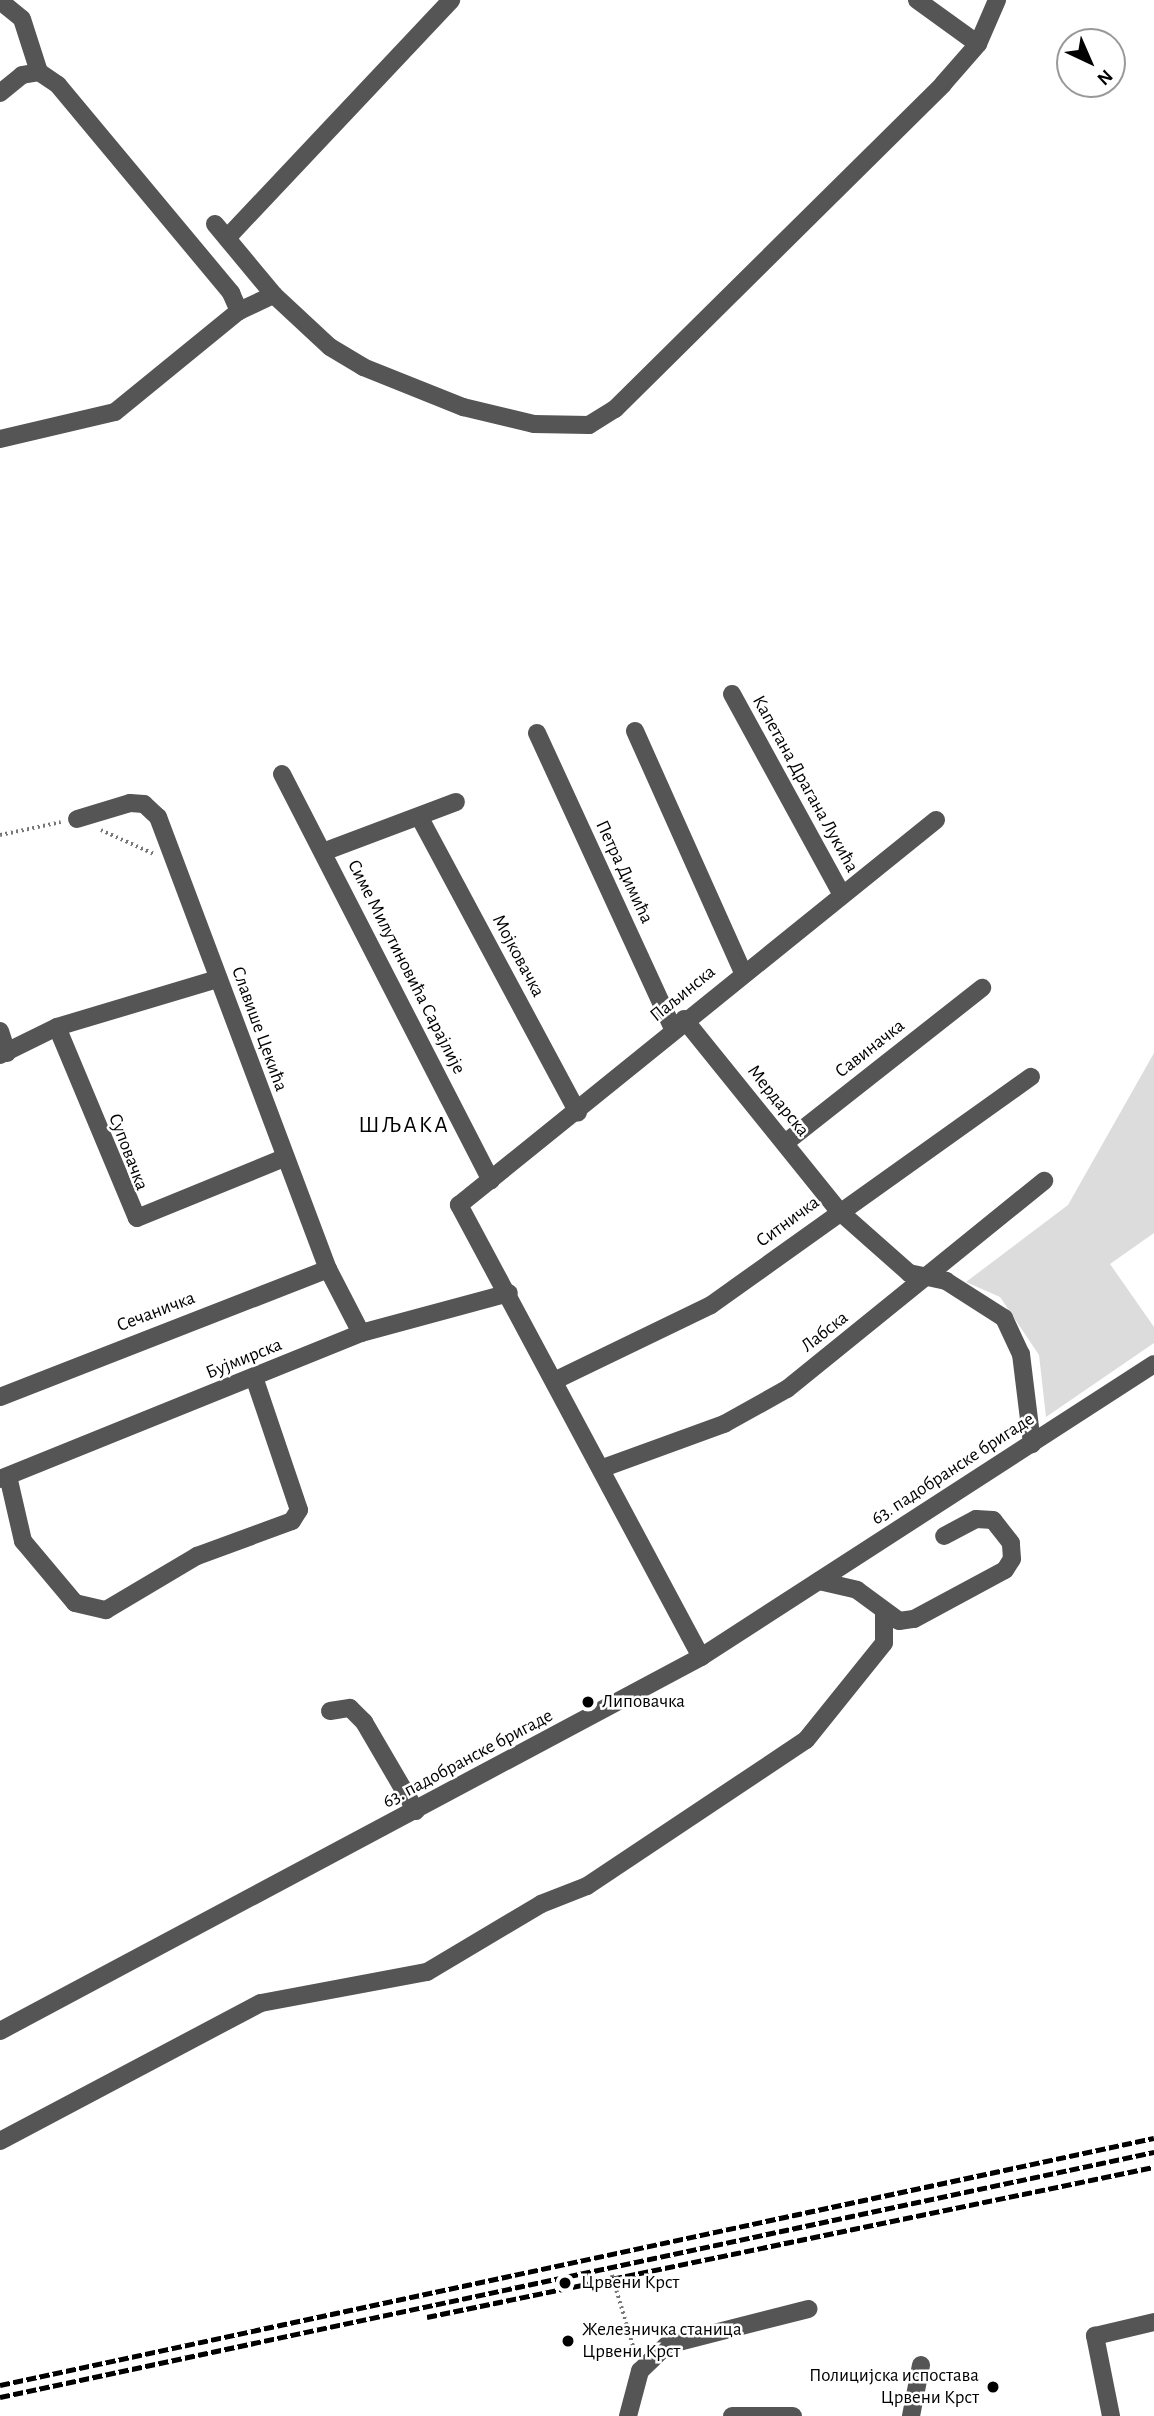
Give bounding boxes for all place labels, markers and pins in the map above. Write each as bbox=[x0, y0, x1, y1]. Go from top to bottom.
place label: Липовачка bbox=[602, 1691, 685, 1713]
marker: Липовачка bbox=[580, 1694, 596, 1710]
place label: Црвени Крст bbox=[581, 2272, 679, 2294]
marker: Црвени Крст bbox=[555, 2273, 575, 2293]
place label: Железничка станица Црвени Крст bbox=[582, 2319, 742, 2363]
marker: Железничка станица Црвени Крст bbox=[560, 2333, 576, 2349]
place label: Полицијска испостава Црвени Крст bbox=[809, 2365, 979, 2409]
marker: Полицијска испостава Црвени Крст bbox=[985, 2379, 1001, 2395]

